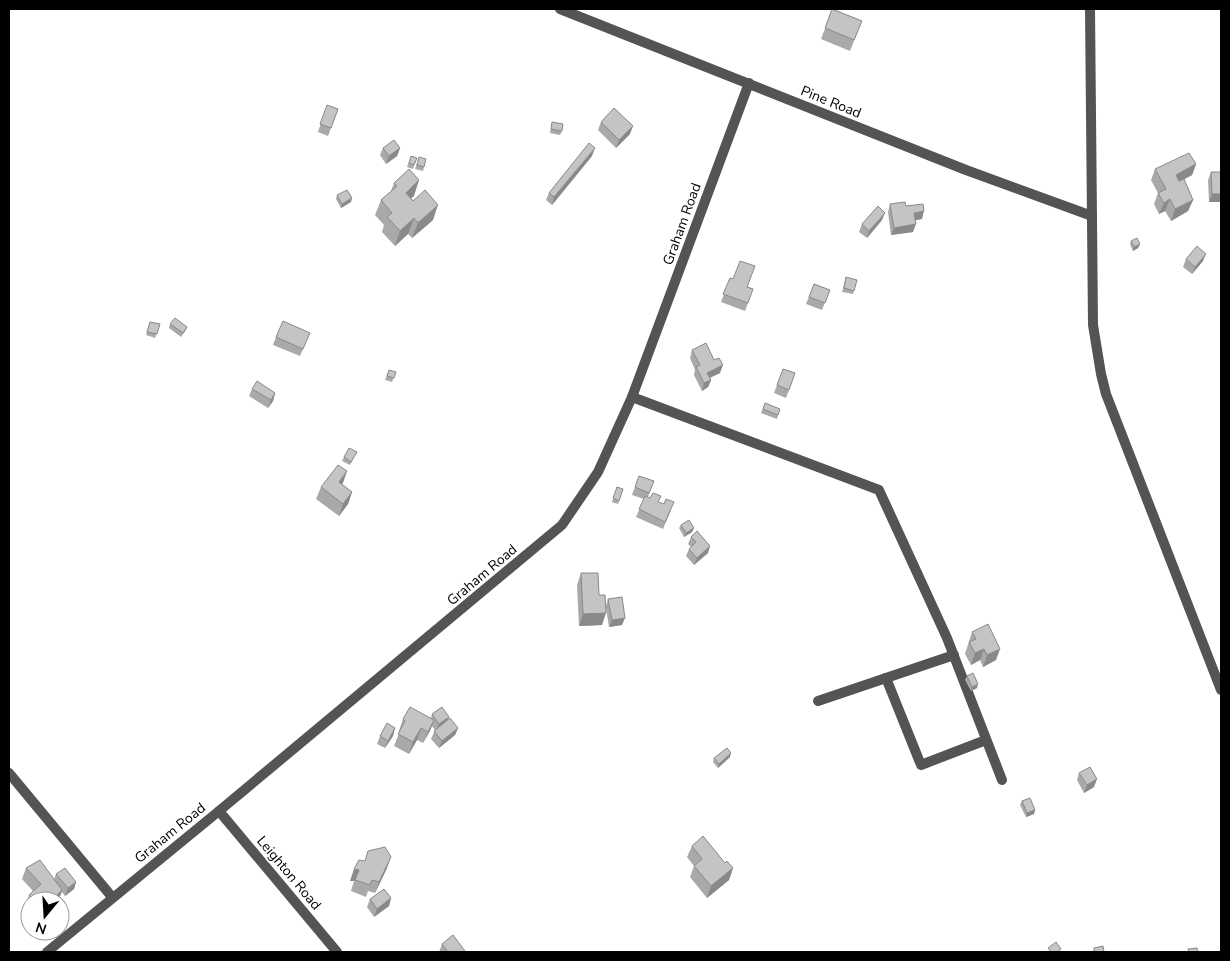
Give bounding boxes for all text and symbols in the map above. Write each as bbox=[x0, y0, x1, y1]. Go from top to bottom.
street label: Pine Road bbox=[798, 81, 864, 123]
street label: Graham Road bbox=[658, 180, 706, 268]
street label: Graham Road bbox=[443, 540, 521, 610]
street label: Graham Road bbox=[131, 799, 209, 867]
street label: Leighton Road bbox=[252, 832, 326, 914]
north arrow bbox=[20, 891, 70, 941]
text: N bbox=[33, 917, 49, 939]

